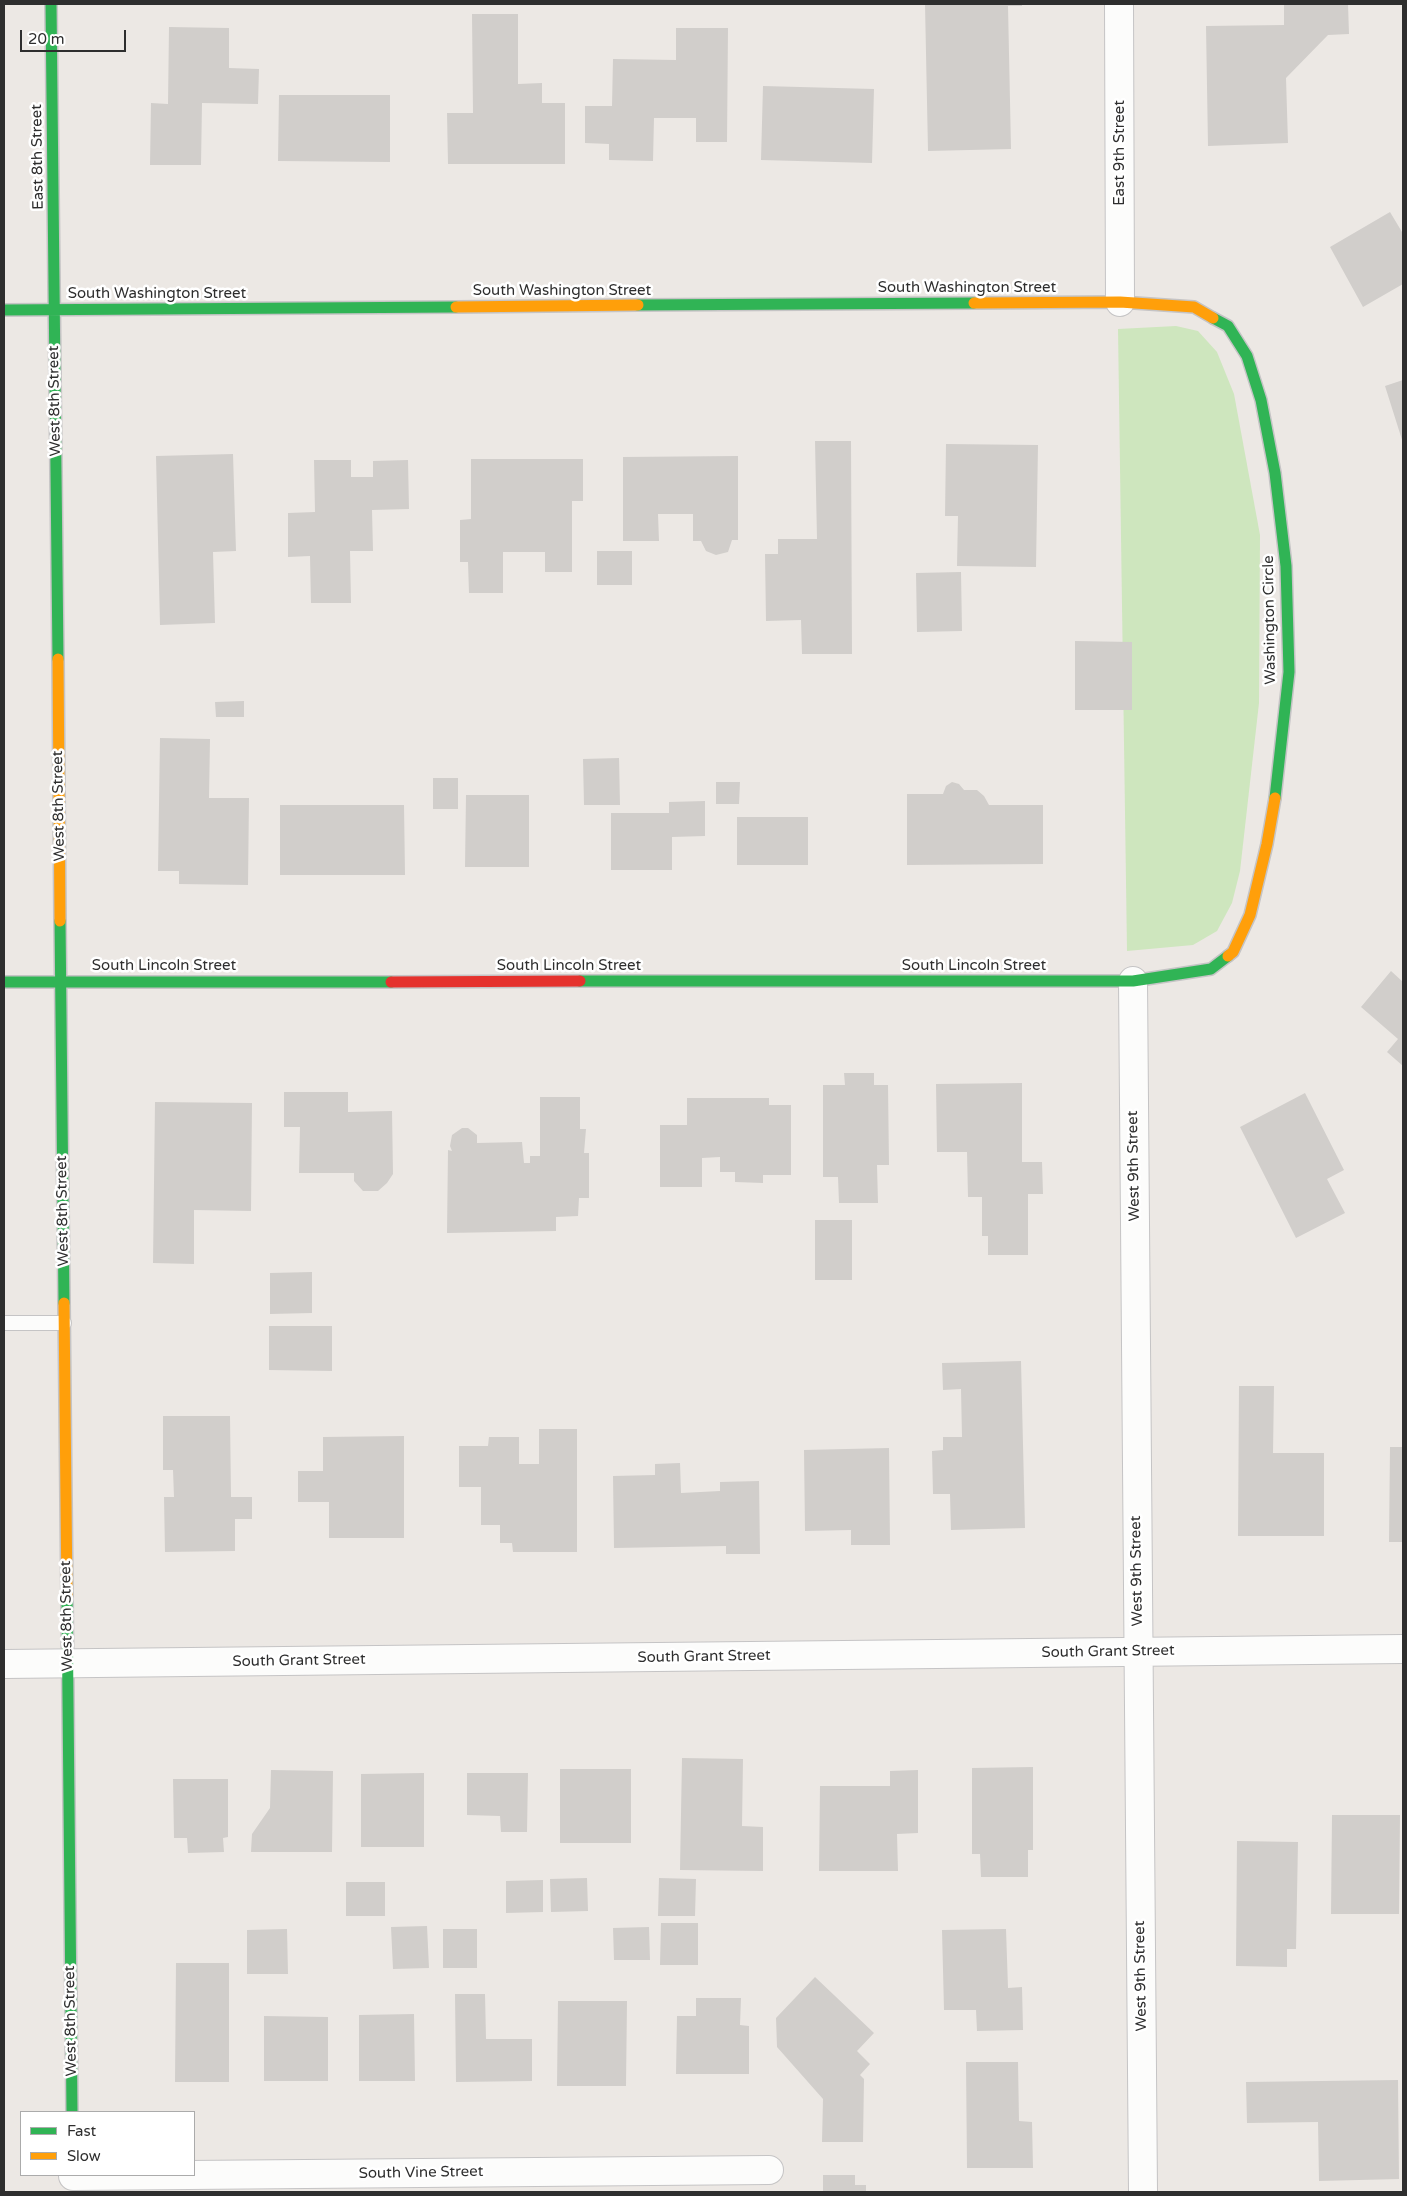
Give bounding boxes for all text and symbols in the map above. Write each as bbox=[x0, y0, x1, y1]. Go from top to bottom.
scale bar bbox=[22, 20, 129, 52]
text: 20 m bbox=[28, 30, 65, 48]
street label: East 9th Street bbox=[1111, 100, 1129, 206]
street label: East 8th Street bbox=[28, 104, 48, 210]
street label: South Washington Street bbox=[878, 279, 1056, 297]
street label: South Washington Street bbox=[473, 282, 651, 300]
street label: South Washington Street bbox=[68, 285, 246, 303]
street label: West 8th Street bbox=[45, 345, 65, 457]
street label: Washington Circle bbox=[1260, 555, 1280, 685]
street label: West 8th Street bbox=[49, 750, 69, 862]
street label: South Lincoln Street bbox=[92, 957, 236, 975]
street label: South Lincoln Street bbox=[497, 957, 641, 975]
street label: South Lincoln Street bbox=[902, 957, 1046, 975]
street label: West 9th Street bbox=[1124, 1110, 1144, 1222]
street label: West 8th Street bbox=[53, 1155, 73, 1267]
street label: West 9th Street bbox=[1127, 1515, 1147, 1627]
street label: West 8th Street bbox=[57, 1560, 77, 1672]
street label: South Grant Street bbox=[1041, 1642, 1175, 1662]
street label: South Grant Street bbox=[637, 1647, 771, 1667]
street label: South Grant Street bbox=[232, 1651, 366, 1671]
street label: West 9th Street bbox=[1131, 1920, 1151, 2032]
street label: West 8th Street bbox=[61, 1965, 81, 2077]
legend bbox=[20, 2111, 195, 2176]
text: Fast bbox=[67, 2122, 96, 2140]
text: Slow bbox=[67, 2147, 101, 2165]
street label: South Vine Street bbox=[359, 2163, 483, 2183]

